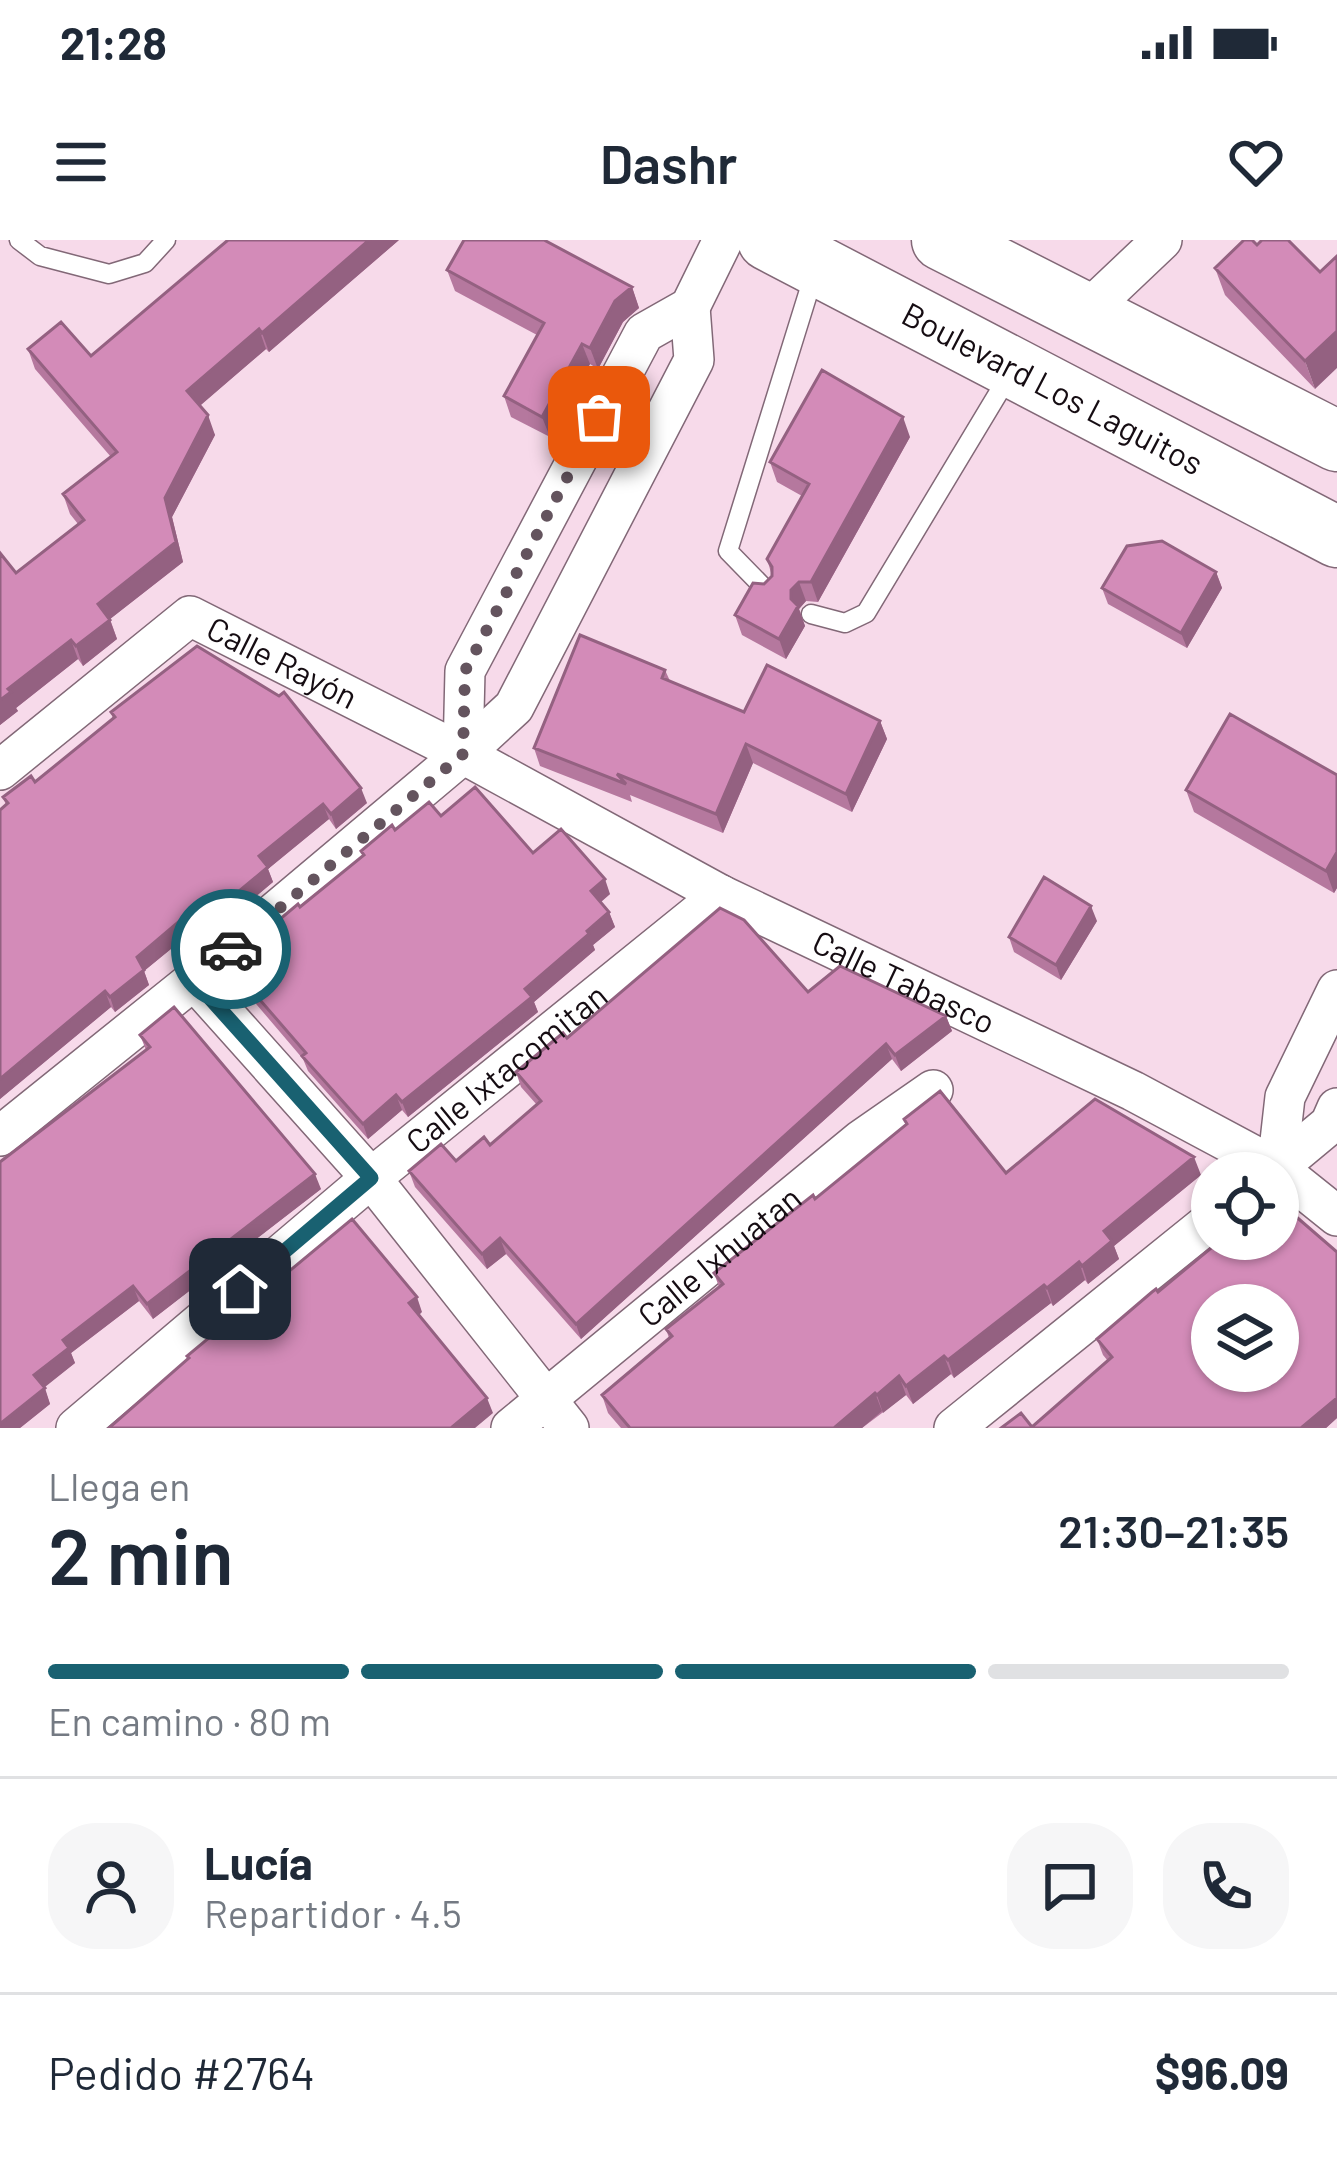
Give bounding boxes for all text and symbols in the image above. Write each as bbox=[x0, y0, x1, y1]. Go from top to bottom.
text: 21:28 bbox=[60, 15, 167, 69]
icon: menu bbox=[48, 129, 114, 195]
icon: heart bbox=[1223, 129, 1289, 195]
text: Dashr bbox=[600, 130, 737, 195]
street label: Boulevard Los Laguitos bbox=[896, 293, 1210, 483]
pin bbox=[548, 366, 650, 468]
icon: bag bbox=[566, 384, 632, 450]
street label: Calle Rayón bbox=[201, 607, 365, 716]
courier bbox=[171, 889, 291, 1009]
icon: car bbox=[198, 916, 264, 982]
street label: Calle Tabasco bbox=[807, 921, 1002, 1041]
street label: Calle Ixtacomitan bbox=[397, 974, 614, 1161]
map controls bbox=[1191, 1152, 1299, 1392]
button: locate bbox=[1191, 1152, 1299, 1260]
street label: Calle Ixhuatan bbox=[629, 1177, 809, 1334]
pin bbox=[189, 1238, 291, 1340]
icon: home bbox=[207, 1256, 273, 1322]
button: layers bbox=[1191, 1284, 1299, 1392]
text: Llega en bbox=[48, 1462, 190, 1509]
text: 21:30–21:35 bbox=[1058, 1503, 1289, 1557]
text: 2 min bbox=[48, 1507, 234, 1601]
text: En camino · 80 m bbox=[48, 1697, 331, 1744]
button: person bbox=[48, 1823, 174, 1949]
button: chat bbox=[1007, 1823, 1133, 1949]
button: phone bbox=[1163, 1823, 1289, 1949]
text: Lucía bbox=[204, 1835, 313, 1889]
text: Repartidor · 4.5 bbox=[204, 1889, 462, 1936]
text: Pedido #2764 bbox=[48, 2045, 315, 2099]
text: $96.09 bbox=[1155, 2045, 1289, 2099]

